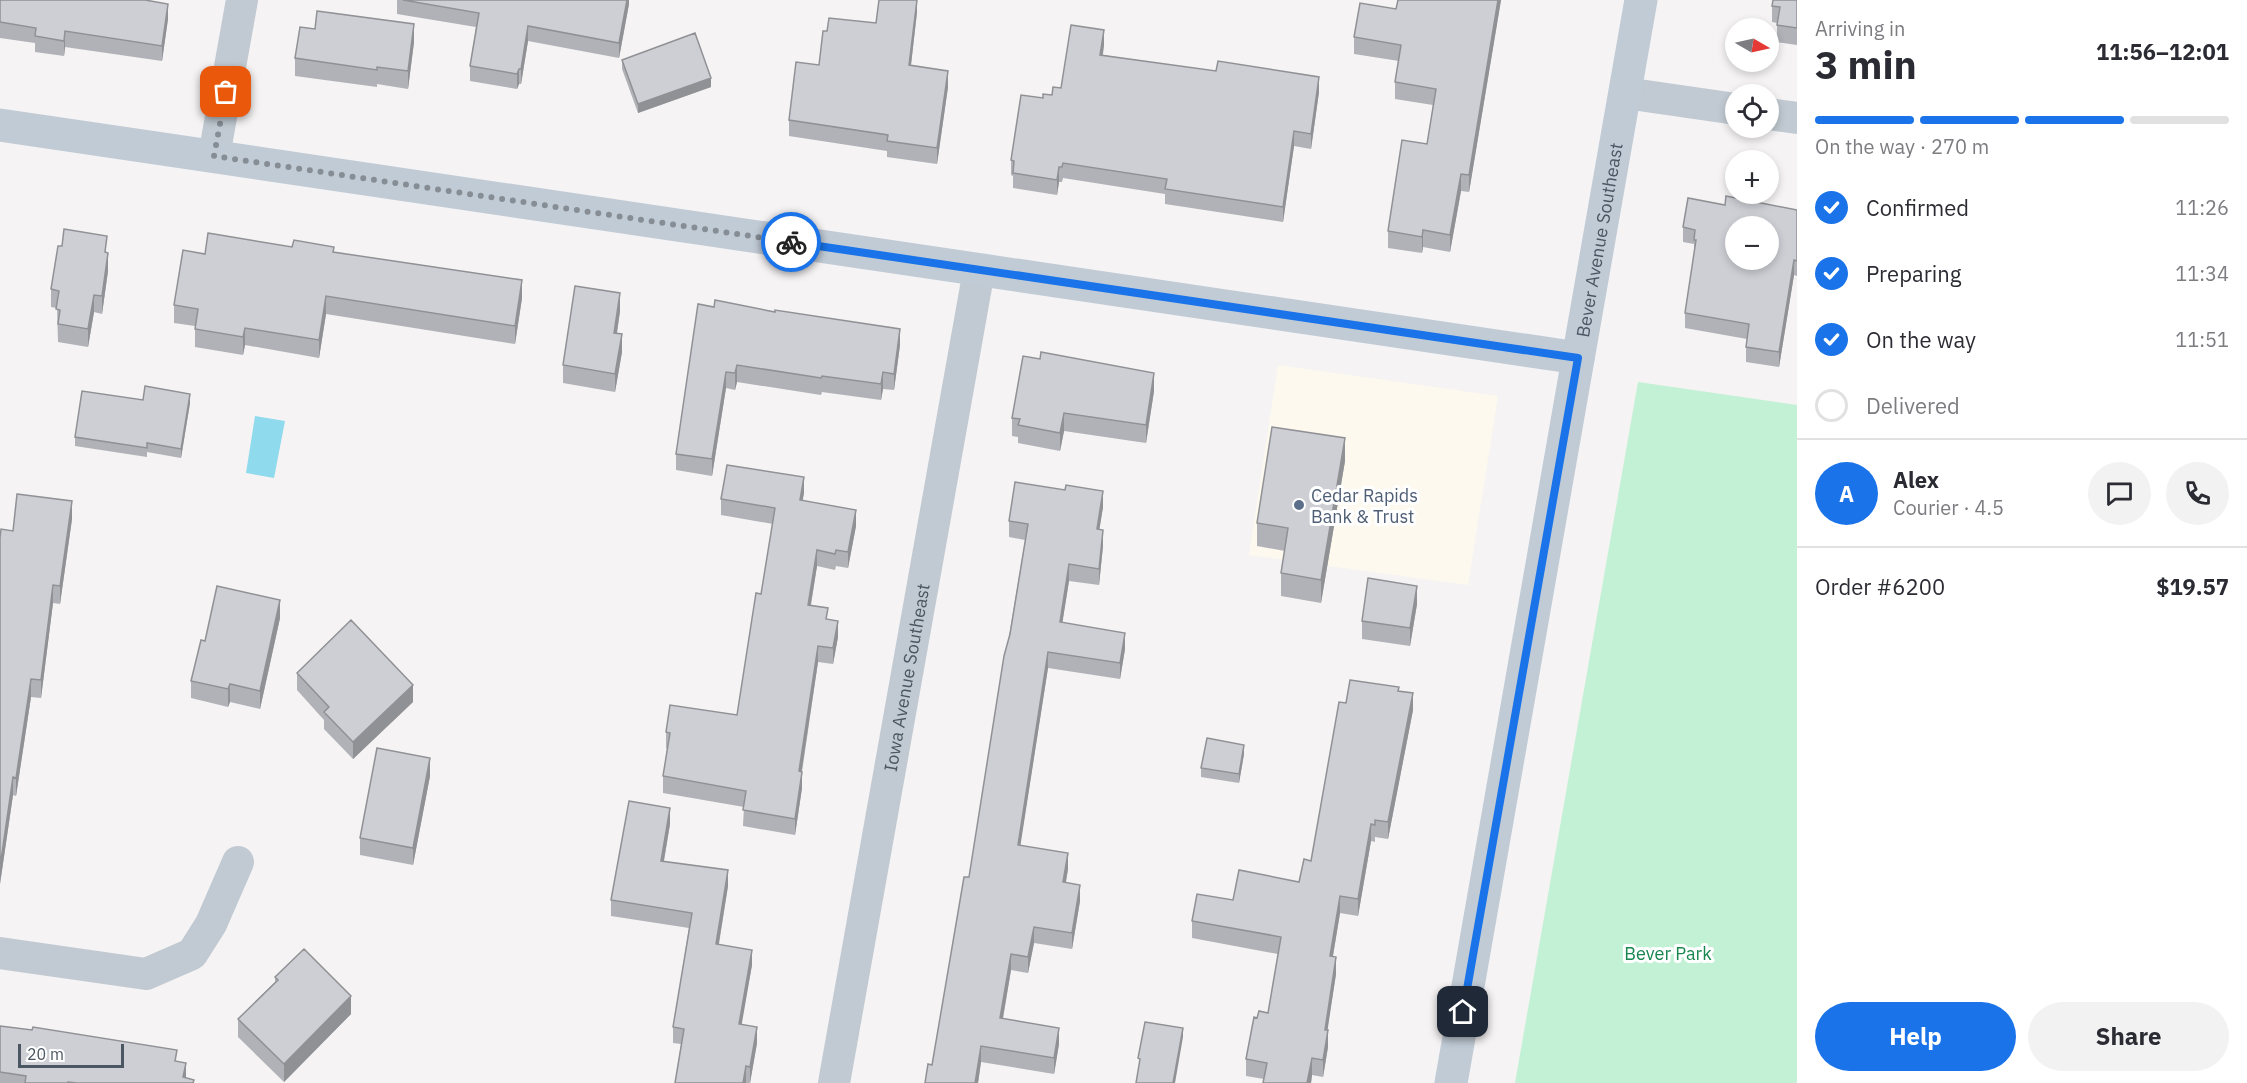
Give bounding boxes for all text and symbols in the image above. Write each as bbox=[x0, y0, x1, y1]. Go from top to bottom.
text: Arriving in bbox=[1815, 15, 1905, 42]
north arrow bbox=[1725, 18, 1779, 72]
map controls bbox=[1725, 18, 1779, 270]
text: 11:56–12:01 bbox=[2096, 37, 2229, 66]
text: 3 min bbox=[1815, 39, 1917, 90]
pin bbox=[200, 66, 251, 117]
icon: bag bbox=[209, 75, 242, 108]
button: locate bbox=[1725, 84, 1779, 138]
text: On the way · 270 m bbox=[1815, 133, 1989, 160]
street label: Bever Avenue Southeast bbox=[1571, 141, 1627, 339]
button: + bbox=[1725, 150, 1779, 204]
icon: check bbox=[1815, 191, 1848, 224]
text: Confirmed bbox=[1866, 193, 1969, 222]
text: 11:26 bbox=[2175, 194, 2229, 221]
courier bbox=[761, 212, 821, 272]
button: − bbox=[1725, 216, 1779, 270]
icon: bike bbox=[775, 226, 808, 259]
icon: check bbox=[1815, 257, 1848, 290]
text: Preparing bbox=[1866, 259, 1961, 288]
text: 11:34 bbox=[2175, 260, 2229, 287]
icon: check bbox=[1815, 323, 1848, 356]
text: On the way bbox=[1866, 325, 1976, 354]
text: 11:51 bbox=[2175, 326, 2229, 353]
text: Delivered bbox=[1866, 391, 1960, 420]
button: chat bbox=[2088, 462, 2151, 525]
button: phone bbox=[2166, 462, 2229, 525]
text: Alex bbox=[1893, 465, 1939, 494]
text: A bbox=[1839, 479, 1854, 508]
place label: Cedar Rapids Bank & Trust bbox=[1311, 484, 1418, 528]
text: Courier · 4.5 bbox=[1893, 494, 2004, 521]
marker: Cedar Rapids Bank & Trust bbox=[1292, 498, 1306, 512]
text: Order #6200 bbox=[1815, 572, 1945, 601]
text: $19.57 bbox=[2156, 572, 2229, 601]
street label: Iowa Avenue Southeast bbox=[878, 581, 934, 773]
park label: Bever Park bbox=[1624, 942, 1712, 965]
pin bbox=[1437, 986, 1488, 1037]
icon: home bbox=[1446, 995, 1479, 1028]
button: Help bbox=[1815, 1002, 2016, 1071]
button: Share bbox=[2028, 1002, 2229, 1071]
scale bar bbox=[18, 1041, 124, 1068]
text: 20 m bbox=[27, 1044, 64, 1064]

